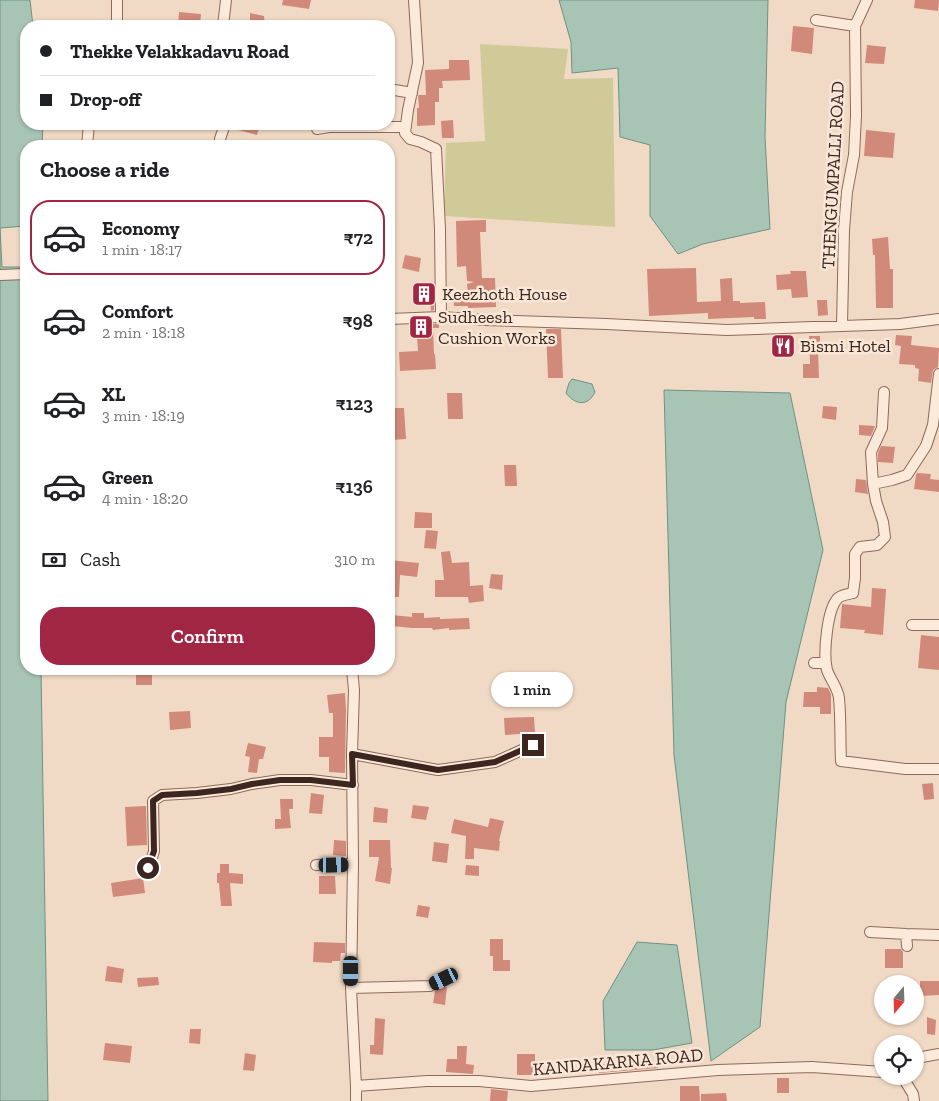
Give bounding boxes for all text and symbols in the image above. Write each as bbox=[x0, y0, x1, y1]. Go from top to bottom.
text: Thekke Velakkadavu Road bbox=[70, 40, 289, 63]
street label: THENGUMPALLI ROAD bbox=[817, 80, 849, 270]
text: Drop-off bbox=[70, 88, 141, 111]
text: Choose a ride bbox=[40, 156, 170, 183]
icon: car bbox=[42, 215, 87, 260]
text: Economy bbox=[102, 217, 180, 240]
text: ₹72 bbox=[344, 226, 373, 249]
text: 1 min · 18:17 bbox=[102, 240, 182, 259]
building icon: Keezhoth House bbox=[411, 281, 437, 307]
place label: Keezhoth House bbox=[442, 283, 567, 305]
icon: car bbox=[42, 298, 87, 343]
text: Comfort bbox=[102, 300, 173, 323]
place label: Sudheesh Cushion Works bbox=[438, 306, 556, 349]
text: ₹98 bbox=[342, 309, 373, 332]
building icon: Sudheesh Cushion Works bbox=[408, 314, 434, 340]
text: 2 min · 18:18 bbox=[102, 323, 185, 342]
restaurant icon: Bismi Hotel bbox=[770, 333, 796, 359]
place label: Bismi Hotel bbox=[800, 335, 891, 357]
icon: car bbox=[42, 381, 87, 426]
text: XL bbox=[102, 383, 125, 406]
text: ₹123 bbox=[335, 392, 373, 415]
text: 3 min · 18:19 bbox=[102, 406, 185, 425]
icon: car bbox=[42, 464, 87, 509]
text: Green bbox=[102, 466, 153, 489]
text: ₹136 bbox=[335, 475, 373, 498]
text: 4 min · 18:20 bbox=[102, 489, 188, 508]
icon: cash bbox=[40, 546, 68, 574]
text: Cash bbox=[80, 548, 120, 571]
text: 310 m bbox=[334, 550, 375, 569]
button: Confirm bbox=[40, 607, 375, 665]
callout: 1 min bbox=[492, 672, 574, 708]
text: 1 min bbox=[513, 680, 551, 699]
route end bbox=[522, 734, 544, 756]
route start bbox=[137, 857, 159, 879]
car bbox=[318, 857, 349, 873]
car bbox=[343, 956, 358, 986]
car bbox=[427, 966, 460, 992]
north arrow bbox=[874, 975, 924, 1025]
map controls bbox=[874, 975, 924, 1085]
button: locate bbox=[874, 1035, 924, 1085]
street label: KANDAKARNA ROAD bbox=[532, 1044, 704, 1080]

